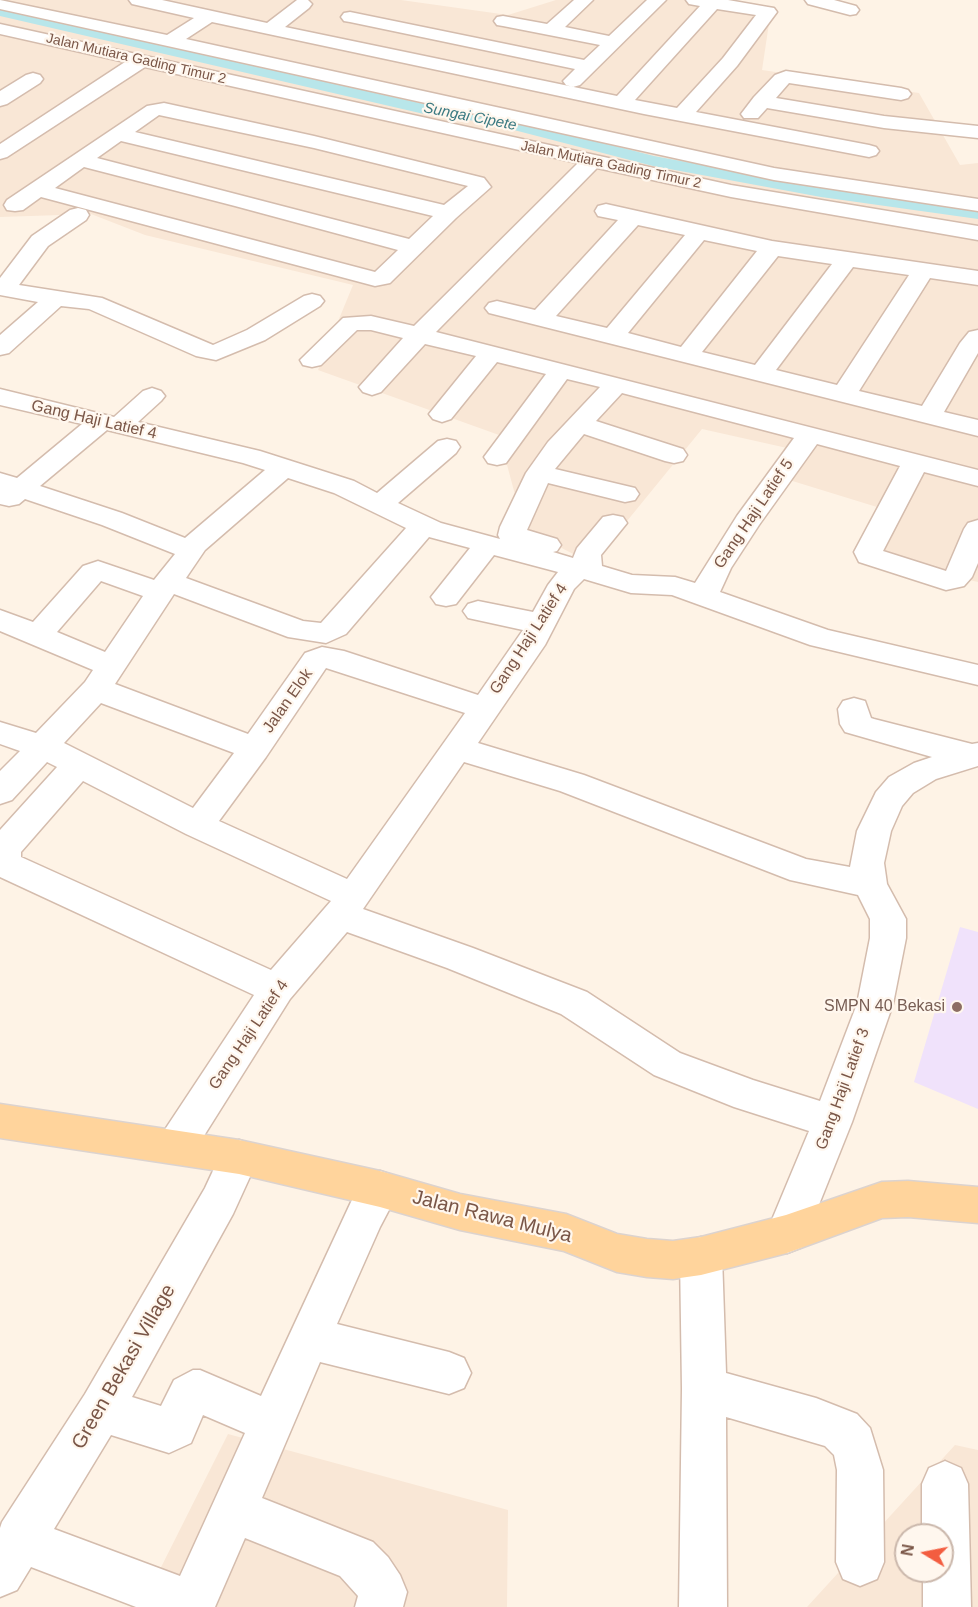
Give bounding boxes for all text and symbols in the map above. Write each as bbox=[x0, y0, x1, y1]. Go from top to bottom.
street label: Jalan Mutiara Gading Timur 2 bbox=[45, 30, 227, 88]
water label: Sungai Cipete bbox=[422, 99, 518, 135]
street label: Jalan Mutiara Gading Timur 2 bbox=[519, 138, 703, 192]
street label: Gang Haji Latief 4 bbox=[29, 396, 159, 444]
street label: Gang Haji Latief 5 bbox=[710, 456, 798, 572]
street label: Gang Haji Latief 4 bbox=[486, 580, 572, 698]
street label: Jalan Elok bbox=[259, 665, 317, 737]
street label: Gang Haji Latief 4 bbox=[205, 977, 293, 1093]
place label: SMPN 40 Bekasi bbox=[824, 997, 945, 1017]
marker: SMPN 40 Bekasi bbox=[950, 1000, 964, 1014]
street label: Gang Haji Latief 3 bbox=[812, 1026, 874, 1152]
street label: Jalan Rawa Mulya bbox=[410, 1186, 574, 1248]
street label: Green Bekasi Village bbox=[67, 1280, 181, 1454]
north arrow bbox=[894, 1523, 954, 1583]
text: N bbox=[898, 1543, 917, 1557]

